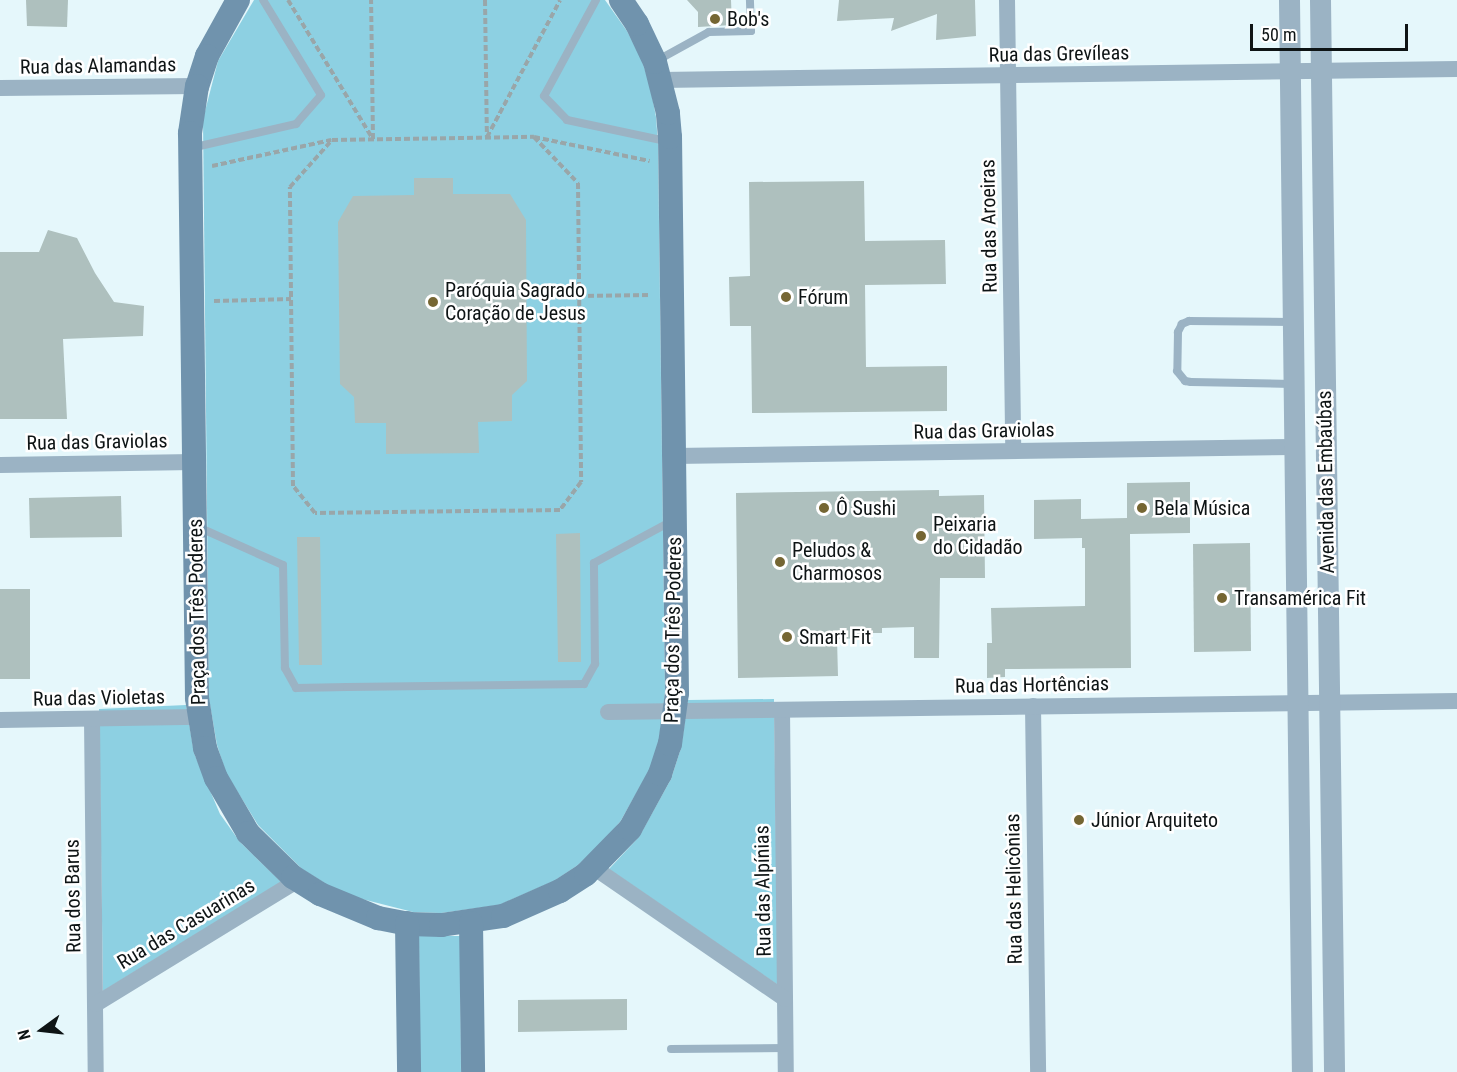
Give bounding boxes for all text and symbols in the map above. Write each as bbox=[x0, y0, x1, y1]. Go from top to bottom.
place label: Bob's bbox=[727, 7, 769, 31]
marker: Bob's bbox=[708, 12, 722, 26]
scale bar bbox=[1253, 12, 1410, 50]
text: 50 m bbox=[1261, 24, 1296, 45]
street label: Rua das Grevíleas bbox=[989, 41, 1129, 67]
street label: Rua das Alamandas bbox=[20, 53, 176, 79]
street label: Rua das Aroeiras bbox=[976, 159, 1002, 293]
place label: Paróquia Sagrado Coração de Jesus bbox=[445, 278, 586, 325]
place label: Fórum bbox=[798, 285, 848, 309]
marker: Fórum bbox=[779, 290, 793, 304]
marker: Paróquia Sagrado Coração de Jesus bbox=[426, 295, 440, 309]
street label: Avenida das Embaúbas bbox=[1312, 390, 1340, 574]
street label: Rua das Graviolas bbox=[913, 418, 1055, 444]
street label: Rua das Graviolas bbox=[26, 429, 168, 455]
place label: Ô Sushi bbox=[836, 496, 896, 520]
place label: Bela Música bbox=[1154, 496, 1250, 520]
marker: Ô Sushi bbox=[817, 501, 831, 515]
marker: Bela Música bbox=[1135, 501, 1149, 515]
place label: Peixaria do Cidadão bbox=[933, 512, 1023, 559]
street label: Praça dos Três Poderes bbox=[183, 518, 211, 706]
marker: Peixaria do Cidadão bbox=[914, 529, 928, 543]
street label: Praça dos Três Poderes bbox=[659, 536, 687, 724]
place label: Peludos & Charmosos bbox=[792, 538, 882, 585]
marker: Peludos & Charmosos bbox=[773, 555, 787, 569]
place label: Transamérica Fit bbox=[1234, 586, 1366, 610]
marker: Transamérica Fit bbox=[1215, 591, 1229, 605]
place label: Smart Fit bbox=[799, 625, 871, 649]
marker: Smart Fit bbox=[780, 630, 794, 644]
street label: Rua das Hortências bbox=[955, 672, 1109, 698]
street label: Rua das Violetas bbox=[33, 685, 165, 711]
place label: Júnior Arquiteto bbox=[1091, 808, 1218, 832]
street label: Rua das Helicônias bbox=[1001, 813, 1027, 965]
marker: Júnior Arquiteto bbox=[1072, 813, 1086, 827]
street label: Rua das Alpínias bbox=[750, 825, 776, 957]
street label: Rua dos Barus bbox=[60, 839, 86, 953]
street label: Rua das Casuarinas bbox=[113, 874, 259, 974]
north arrow bbox=[12, 1000, 72, 1060]
text: N bbox=[14, 1028, 35, 1042]

